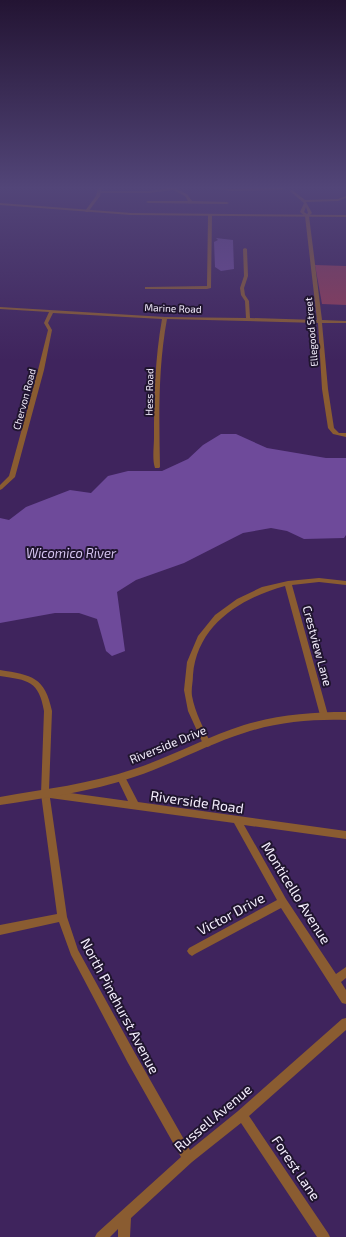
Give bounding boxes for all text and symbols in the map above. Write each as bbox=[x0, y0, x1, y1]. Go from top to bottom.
street label: Ellegood Street bbox=[302, 297, 320, 367]
street label: Marine Road bbox=[144, 301, 202, 315]
street label: Chervon Road bbox=[10, 367, 38, 431]
street label: Hess Road bbox=[143, 368, 155, 416]
water label: Wicomico River bbox=[26, 545, 117, 561]
street label: Crestview Lane bbox=[300, 604, 335, 688]
street label: Riverside Drive bbox=[127, 722, 208, 766]
street label: Riverside Road bbox=[149, 787, 245, 816]
street label: Monticello Avenue bbox=[258, 838, 335, 947]
street label: Victor Drive bbox=[194, 889, 267, 938]
street label: North Pinehurst Avenue bbox=[77, 935, 163, 1077]
street label: Russell Avenue bbox=[170, 1080, 255, 1155]
street label: Forest Lane bbox=[269, 1132, 324, 1203]

